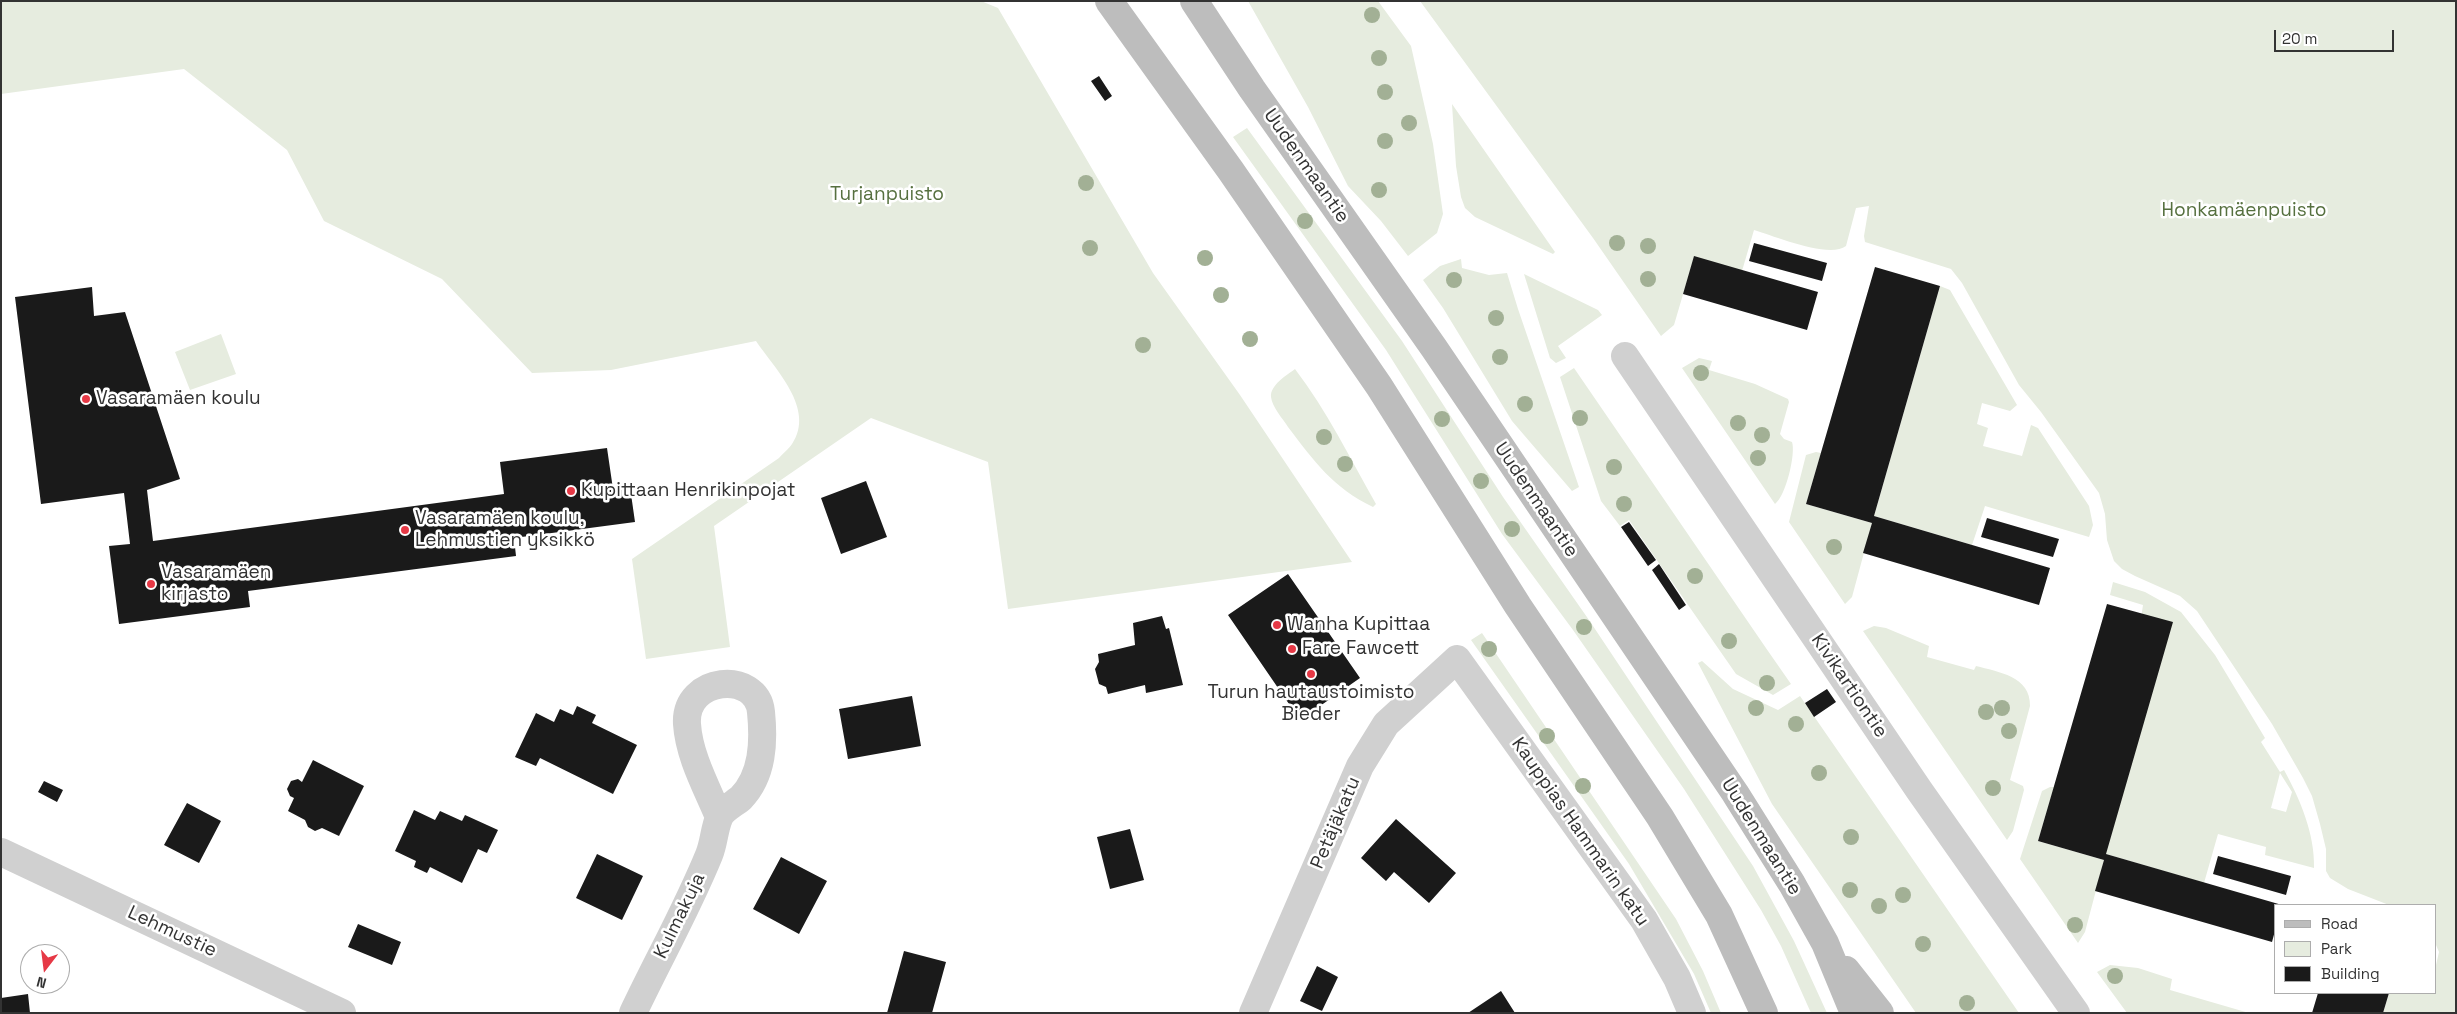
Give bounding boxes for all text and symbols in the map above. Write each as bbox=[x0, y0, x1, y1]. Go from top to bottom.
scale bar bbox=[2277, 20, 2397, 52]
text: 20 m bbox=[2282, 29, 2317, 48]
street label: Uudenmaantie bbox=[1258, 105, 1354, 227]
park label: Turjanpuisto bbox=[830, 184, 944, 206]
park label: Honkamäenpuisto bbox=[2161, 200, 2327, 222]
place label: Vasaramäen koulu bbox=[96, 388, 261, 410]
marker: Vasaramäen koulu bbox=[80, 393, 92, 405]
street label: Uudenmaantie bbox=[1489, 438, 1583, 562]
place label: Kupittaan Henrikinpojat bbox=[581, 480, 796, 502]
marker: Kupittaan Henrikinpojat bbox=[565, 485, 577, 497]
place label: Vasaramäen koulu, Lehmustien yksikkö bbox=[415, 508, 595, 552]
marker: Vasaramäen koulu, Lehmustien yksikkö bbox=[399, 524, 411, 536]
place label: Vasaramäen kirjasto bbox=[161, 562, 271, 606]
marker: Vasaramäen kirjasto bbox=[145, 578, 157, 590]
place label: Wanha Kupittaa bbox=[1287, 614, 1430, 636]
marker: Wanha Kupittaa bbox=[1271, 619, 1283, 631]
street label: Kivikartiontie bbox=[1806, 630, 1892, 742]
place label: Fare Fawcett bbox=[1302, 638, 1419, 660]
marker: Fare Fawcett bbox=[1286, 643, 1298, 655]
marker: Turun hautaustoimisto Bieder bbox=[1305, 668, 1317, 680]
place label: Turun hautaustoimisto Bieder bbox=[1207, 682, 1415, 726]
street label: Kauppias Hammarin katu bbox=[1506, 733, 1654, 931]
street label: Petäjäkatu bbox=[1306, 773, 1366, 873]
street label: Uudenmaantie bbox=[1716, 774, 1806, 900]
street label: Kulmakuja bbox=[649, 869, 711, 963]
street label: Lehmustie bbox=[124, 901, 220, 963]
legend bbox=[2274, 904, 2437, 994]
text: Road bbox=[2321, 914, 2358, 933]
text: Park bbox=[2321, 939, 2352, 958]
north arrow bbox=[20, 944, 70, 994]
text: Building bbox=[2321, 964, 2380, 983]
text: N bbox=[35, 973, 48, 992]

